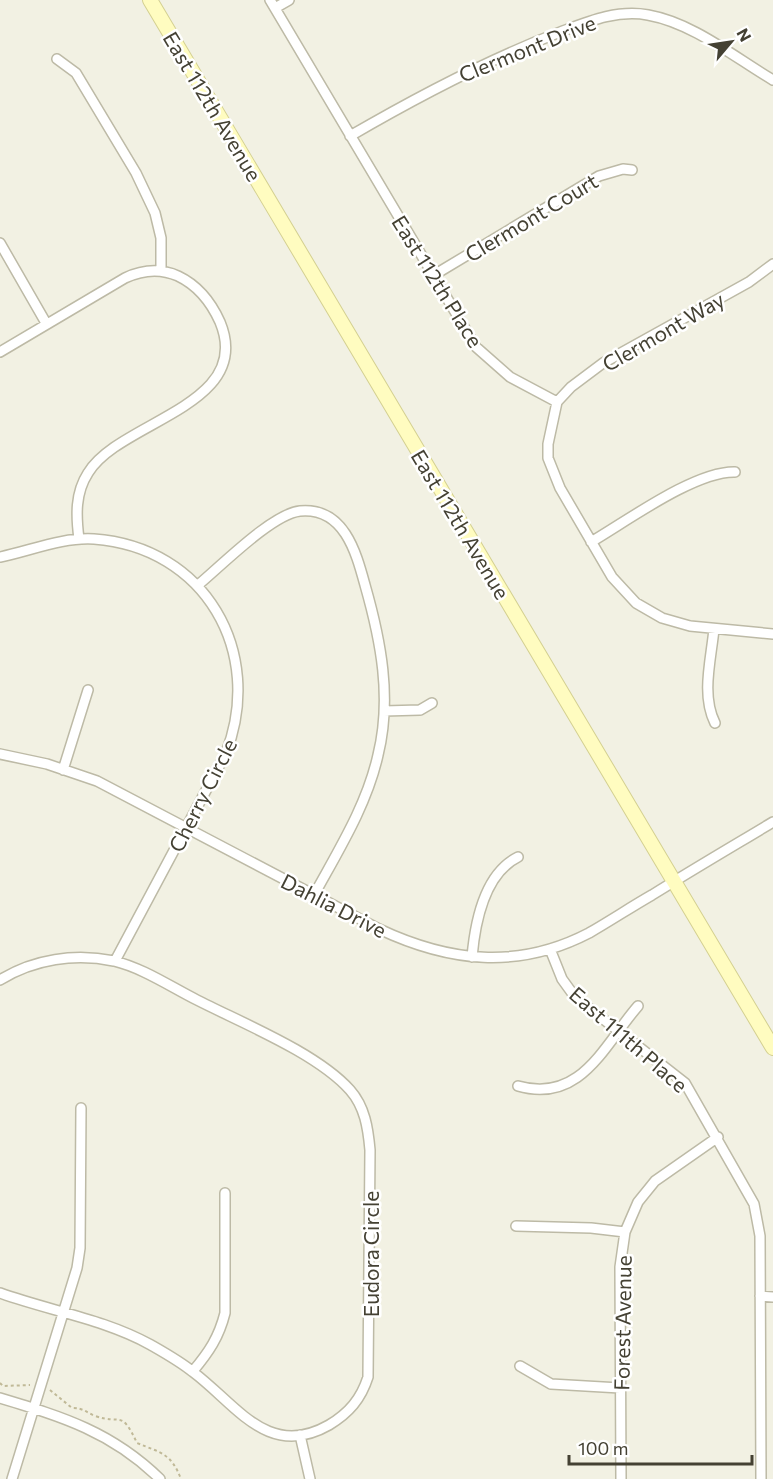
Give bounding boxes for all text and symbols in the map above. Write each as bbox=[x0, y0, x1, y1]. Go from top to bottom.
street label: Clermont Drive bbox=[455, 9, 599, 87]
north arrow bbox=[701, 12, 761, 72]
text: N bbox=[733, 25, 756, 44]
street label: East 112th Avenue bbox=[159, 27, 267, 185]
street label: Clermont Court bbox=[460, 168, 602, 266]
street label: East 112th Place bbox=[387, 210, 489, 352]
street label: Clermont Way bbox=[598, 286, 729, 376]
street label: East 112th Avenue bbox=[407, 445, 515, 603]
street label: Cherry Circle bbox=[163, 734, 241, 856]
street label: Dahlia Drive bbox=[277, 868, 391, 942]
street label: East 111th Place bbox=[565, 981, 693, 1097]
street label: Eudora Circle bbox=[358, 1191, 383, 1317]
street label: Forest Avenue bbox=[608, 1255, 636, 1391]
scale bar bbox=[569, 1428, 752, 1466]
text: 100 m bbox=[578, 1437, 628, 1459]

